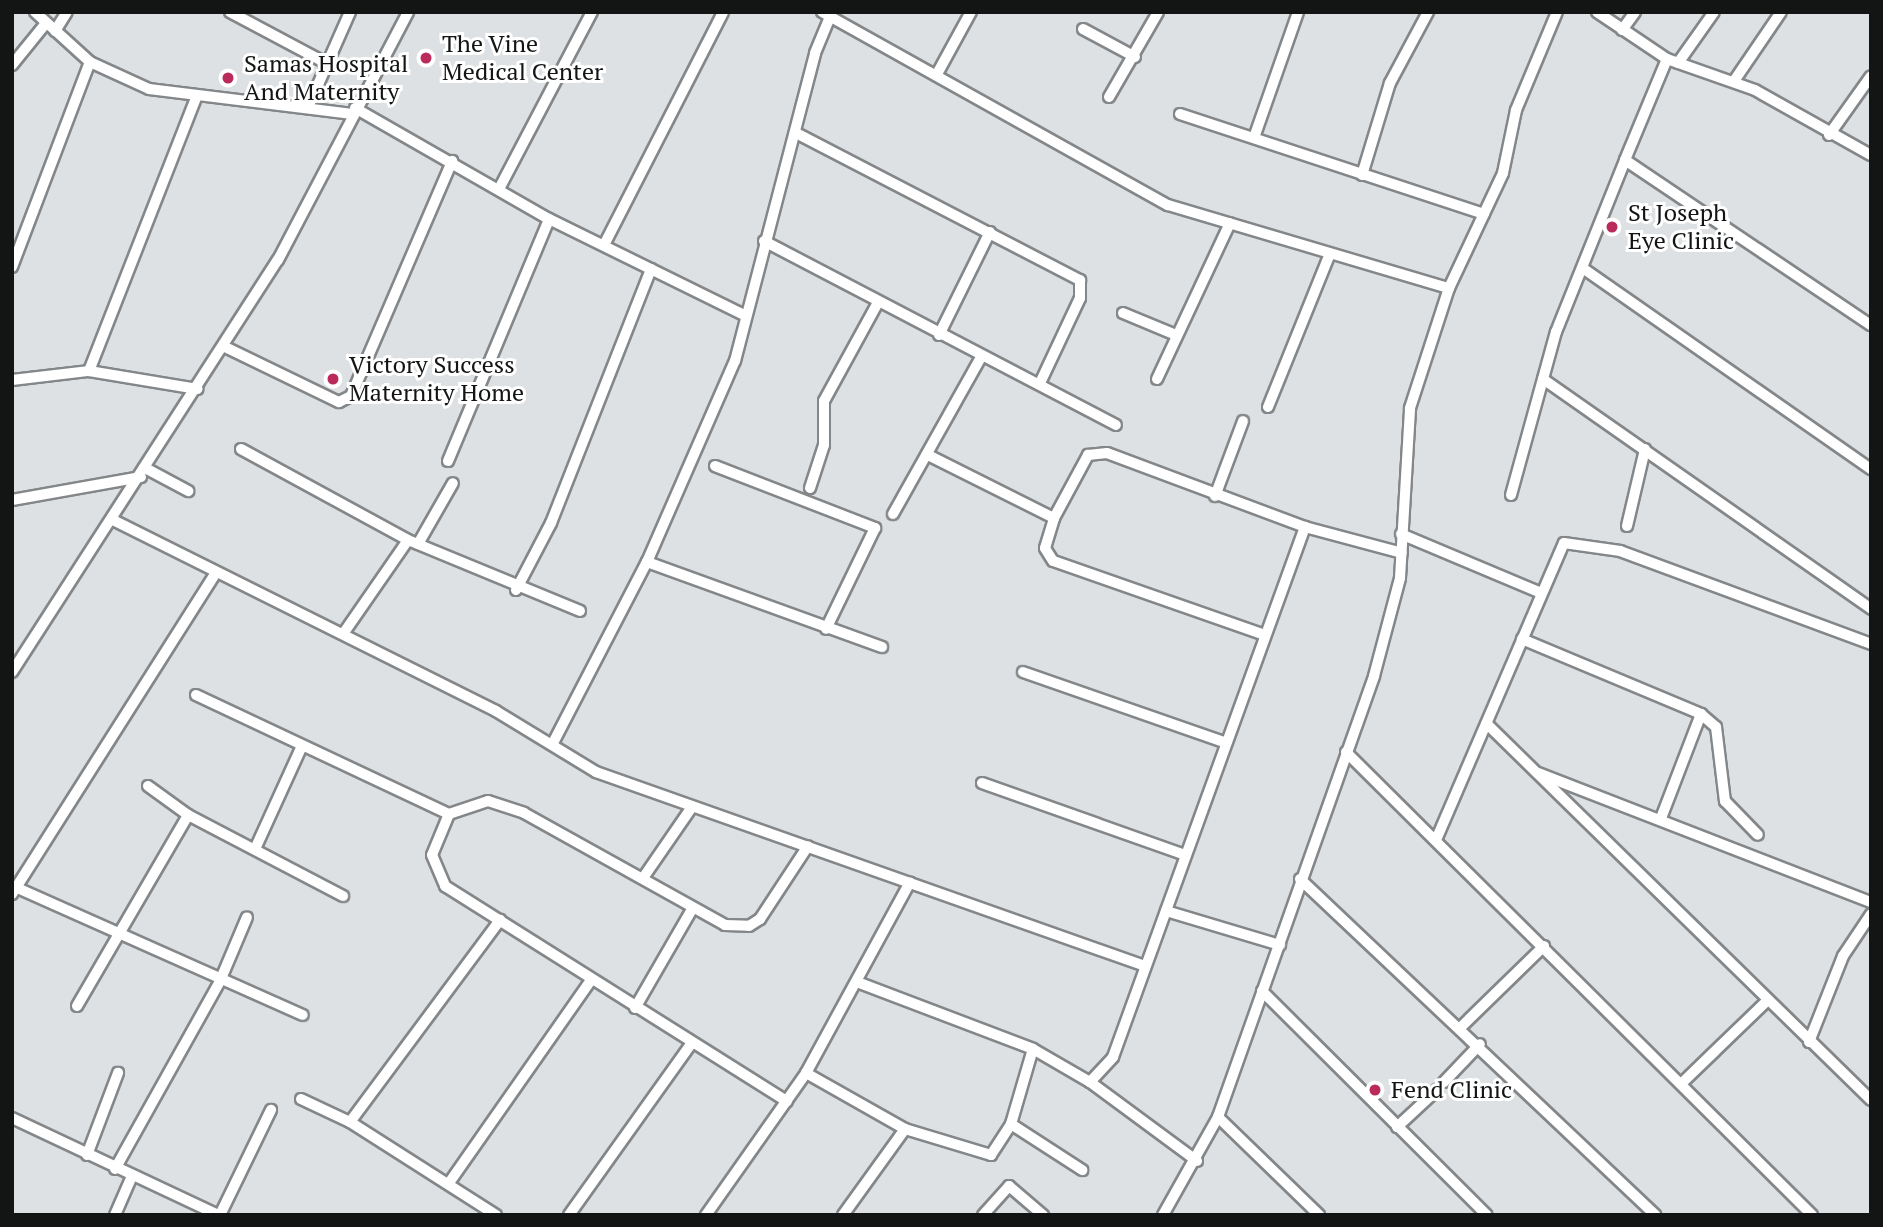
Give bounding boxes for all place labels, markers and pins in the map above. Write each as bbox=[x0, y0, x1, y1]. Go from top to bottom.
place label: The Vine Medical Center bbox=[442, 30, 603, 86]
marker: The Vine Medical Center bbox=[416, 48, 436, 68]
place label: Samas Hospital And Maternity bbox=[244, 50, 408, 106]
marker: Samas Hospital And Maternity bbox=[218, 68, 238, 88]
place label: St Joseph Eye Clinic bbox=[1628, 199, 1734, 255]
marker: St Joseph Eye Clinic bbox=[1602, 217, 1622, 237]
place label: Victory Success Maternity Home bbox=[349, 351, 524, 407]
marker: Victory Success Maternity Home bbox=[323, 369, 343, 389]
place label: Fend Clinic bbox=[1391, 1076, 1512, 1104]
marker: Fend Clinic bbox=[1365, 1080, 1385, 1100]

